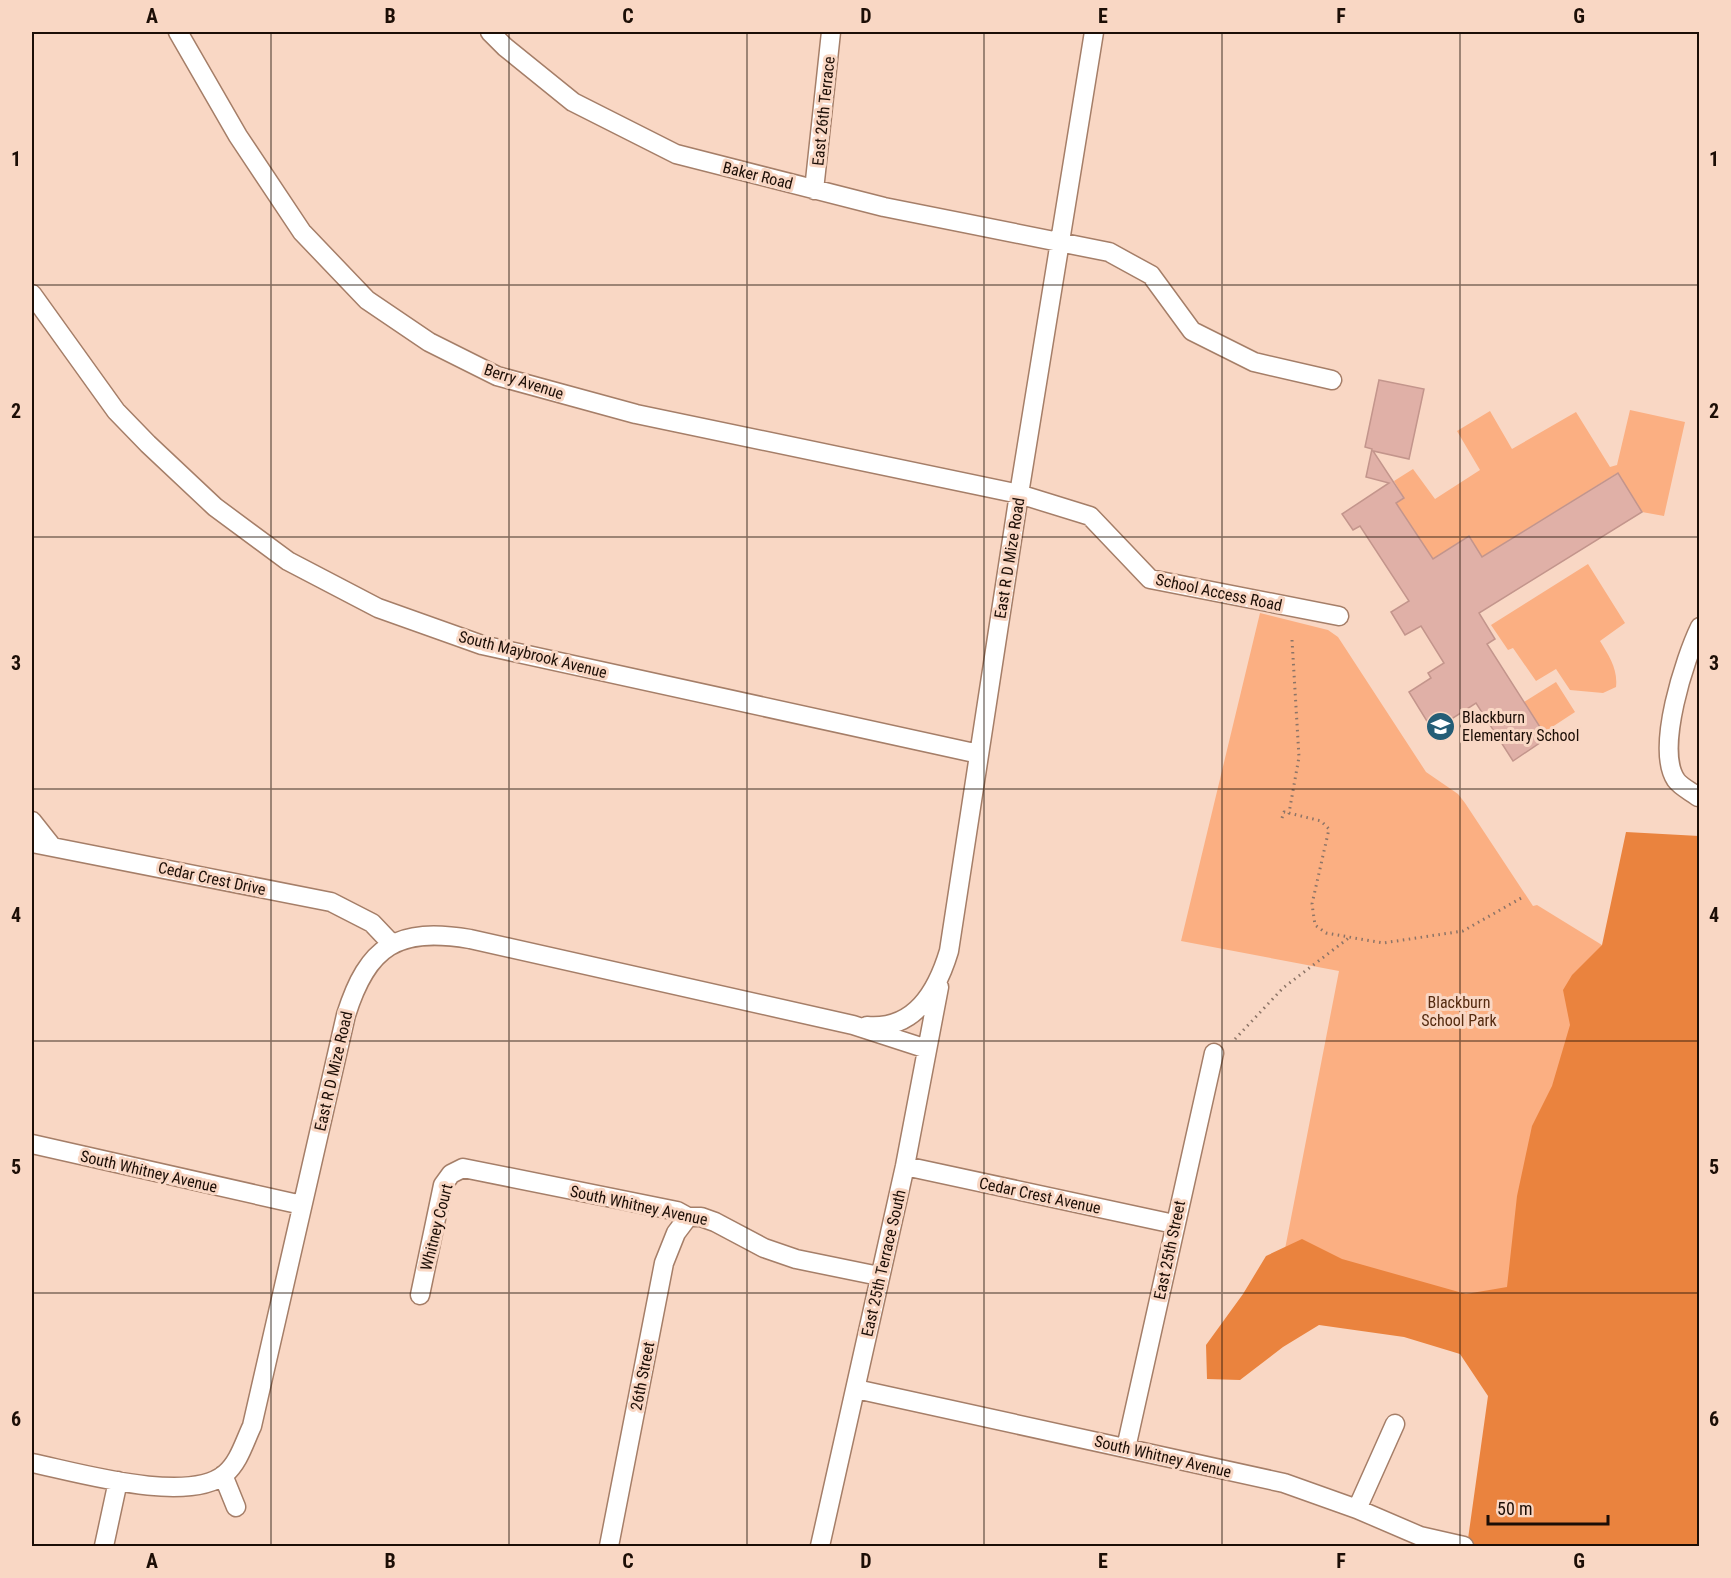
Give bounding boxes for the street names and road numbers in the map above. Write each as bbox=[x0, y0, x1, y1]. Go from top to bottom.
street label: East 26th Terrace bbox=[808, 55, 839, 167]
street label: Baker Road bbox=[721, 158, 795, 193]
street label: Berry Avenue bbox=[482, 360, 566, 403]
street label: East R D Mize Road bbox=[991, 496, 1028, 620]
street label: School Access Road bbox=[1154, 570, 1284, 615]
street label: South Maybrook Avenue bbox=[457, 627, 609, 682]
street label: Cedar Crest Drive bbox=[156, 858, 267, 899]
street label: East R D Mize Road bbox=[310, 1009, 356, 1133]
street label: South Whitney Avenue bbox=[79, 1146, 219, 1196]
street label: Cedar Crest Avenue bbox=[977, 1173, 1102, 1218]
street label: Whitney Court bbox=[417, 1182, 456, 1272]
street label: South Whitney Avenue bbox=[568, 1182, 709, 1229]
street label: East 25th Terrace South bbox=[857, 1188, 910, 1338]
street label: East 25th Street bbox=[1150, 1199, 1189, 1301]
street label: 26th Street bbox=[627, 1340, 658, 1412]
street label: South Whitney Avenue bbox=[1093, 1431, 1233, 1481]

